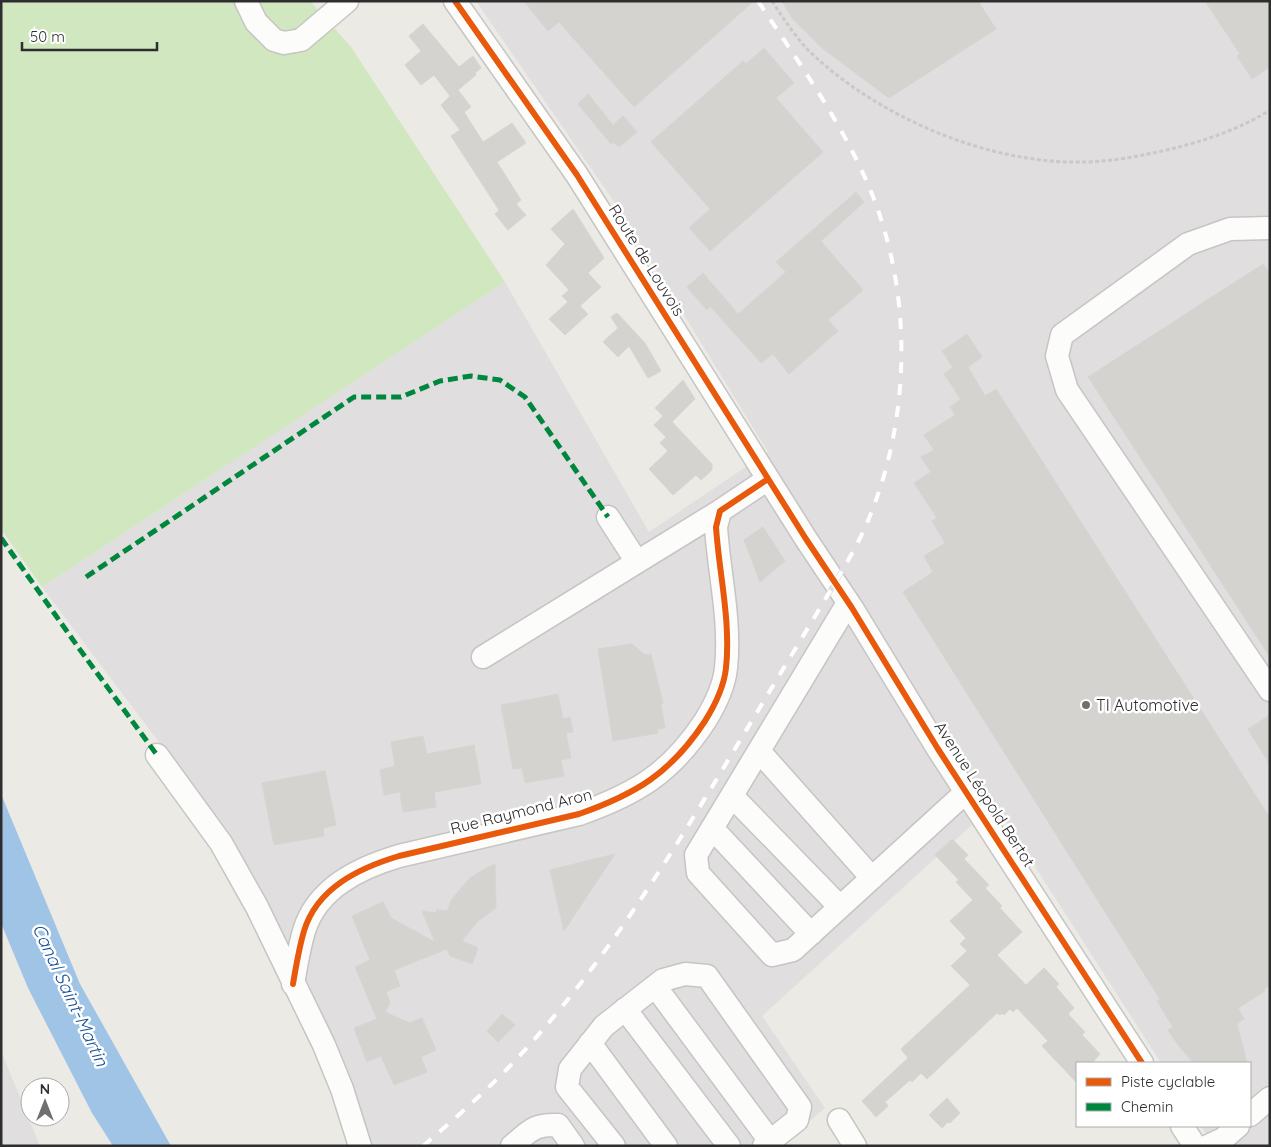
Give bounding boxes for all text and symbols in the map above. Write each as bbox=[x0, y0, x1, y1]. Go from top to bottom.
scale bar bbox=[22, 20, 158, 52]
text: 50 m bbox=[30, 27, 65, 46]
street label: Route de Louvois bbox=[605, 201, 689, 319]
place label: TI Automotive bbox=[1096, 695, 1199, 715]
marker: TI Automotive bbox=[1080, 699, 1092, 711]
street label: Avenue Léopold Bertot bbox=[931, 718, 1039, 870]
street label: Rue Raymond Aron bbox=[448, 784, 594, 838]
water label: Canal Saint-Martin bbox=[27, 920, 114, 1070]
legend bbox=[1076, 1062, 1251, 1127]
text: Piste cyclable bbox=[1121, 1072, 1215, 1091]
north arrow bbox=[20, 1077, 70, 1127]
text: N bbox=[40, 1080, 50, 1098]
text: Chemin bbox=[1121, 1097, 1173, 1116]

